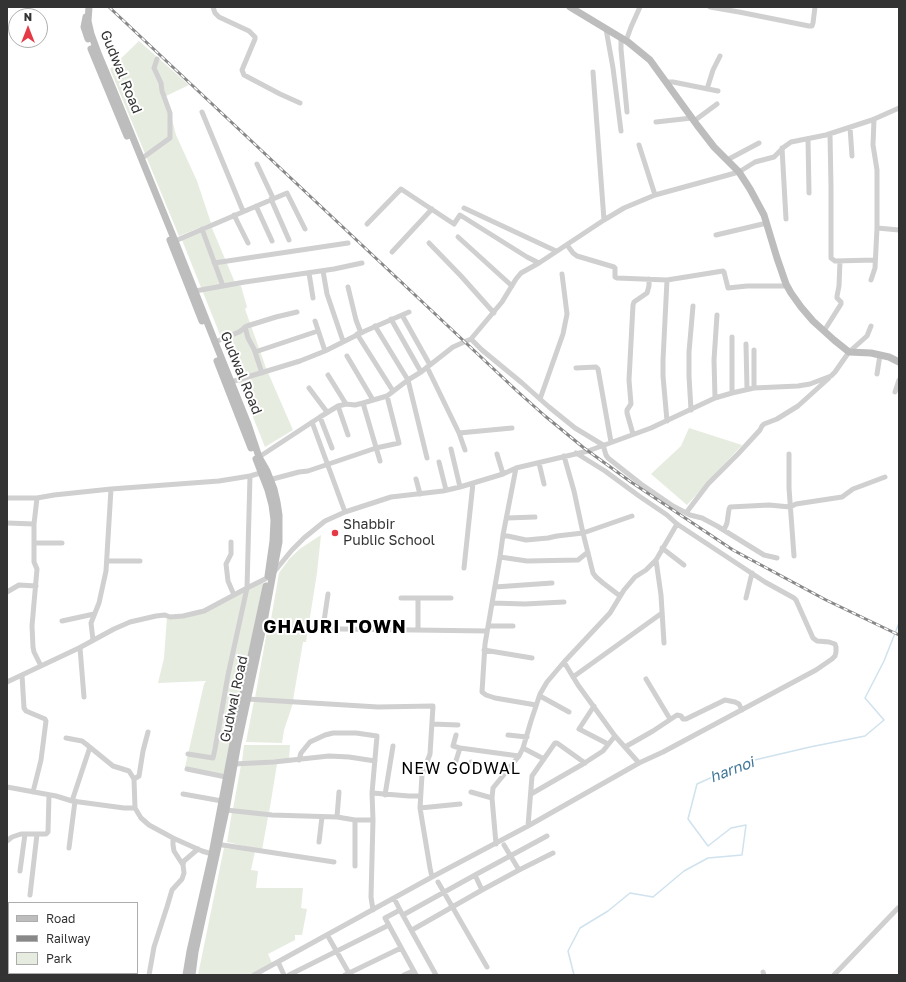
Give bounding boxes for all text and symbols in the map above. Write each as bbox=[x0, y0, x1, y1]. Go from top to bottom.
north arrow bbox=[8, 8, 48, 48]
text: N bbox=[24, 10, 32, 23]
street label: Gudwal Road bbox=[97, 28, 145, 116]
street label: Gudwal Road bbox=[217, 329, 265, 417]
place label: Shabbir Public School bbox=[343, 517, 435, 550]
marker: Shabbir Public School bbox=[330, 528, 340, 538]
district label: GHAURI TOWN bbox=[263, 616, 407, 638]
street label: Gudwal Road bbox=[217, 654, 251, 744]
water label: harnoi bbox=[707, 753, 757, 787]
district label: NEW GODWAL bbox=[401, 759, 521, 779]
legend bbox=[8, 902, 138, 974]
text: Road bbox=[46, 911, 75, 926]
text: Railway bbox=[46, 931, 91, 946]
text: Park bbox=[46, 951, 72, 966]

